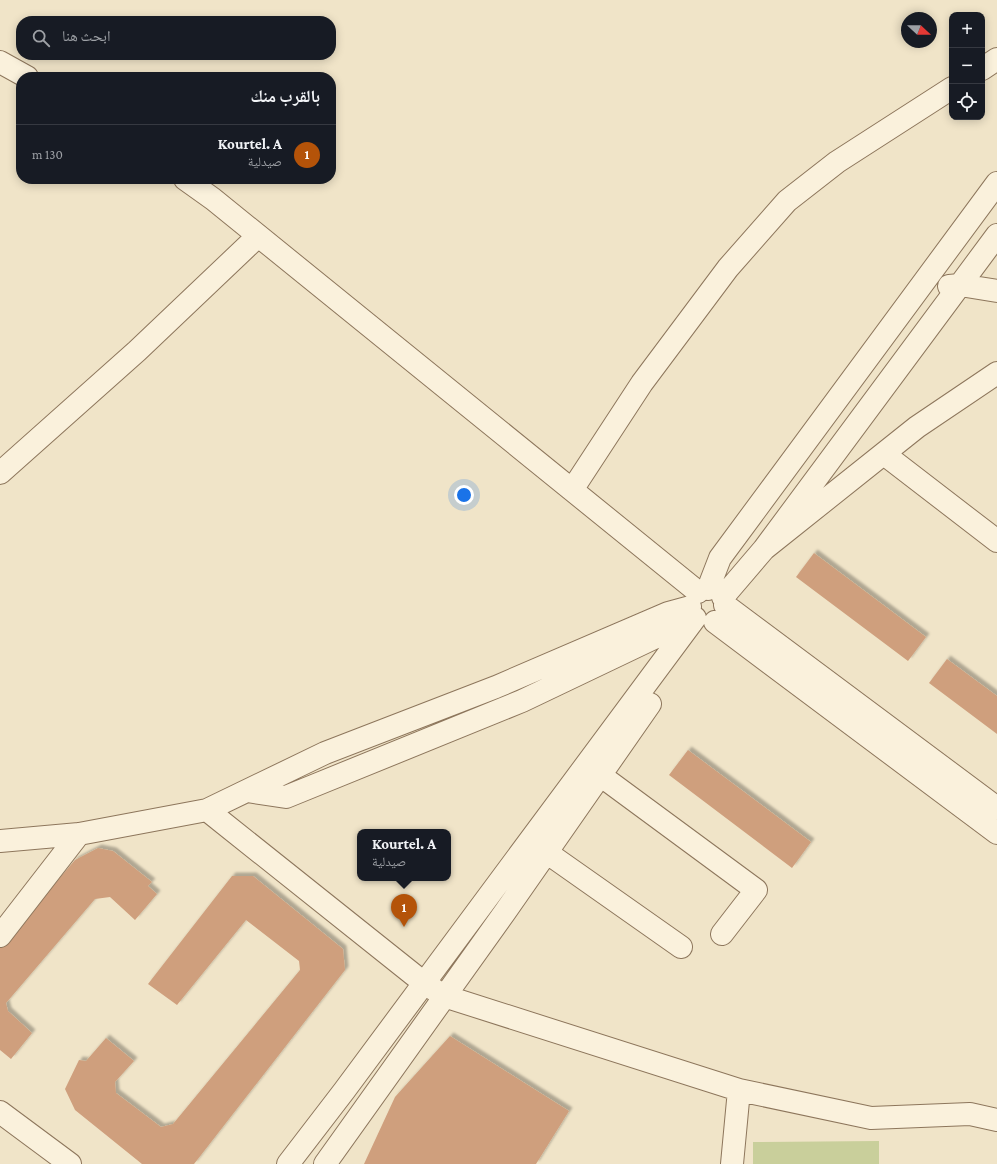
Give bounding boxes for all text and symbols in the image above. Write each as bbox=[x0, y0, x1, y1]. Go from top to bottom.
north arrow bbox=[901, 12, 937, 48]
map controls bbox=[949, 12, 985, 120]
button: + bbox=[949, 12, 985, 48]
search box bbox=[16, 16, 336, 60]
icon: search bbox=[30, 27, 52, 49]
text: ابحث هنا bbox=[62, 28, 111, 44]
button: − bbox=[949, 48, 985, 84]
button: locate bbox=[949, 84, 985, 120]
text: بالقرب منك bbox=[250, 87, 320, 106]
text: Kourtel. A bbox=[218, 136, 282, 152]
text: 130 m bbox=[32, 147, 63, 162]
text: 1 bbox=[305, 147, 309, 162]
text: صيدلية bbox=[248, 154, 282, 169]
your location bbox=[454, 485, 474, 505]
popup bbox=[357, 829, 451, 881]
text: Kourtel. A bbox=[372, 836, 436, 852]
text: صيدلية bbox=[372, 854, 406, 869]
pin: 1 bbox=[391, 894, 417, 927]

